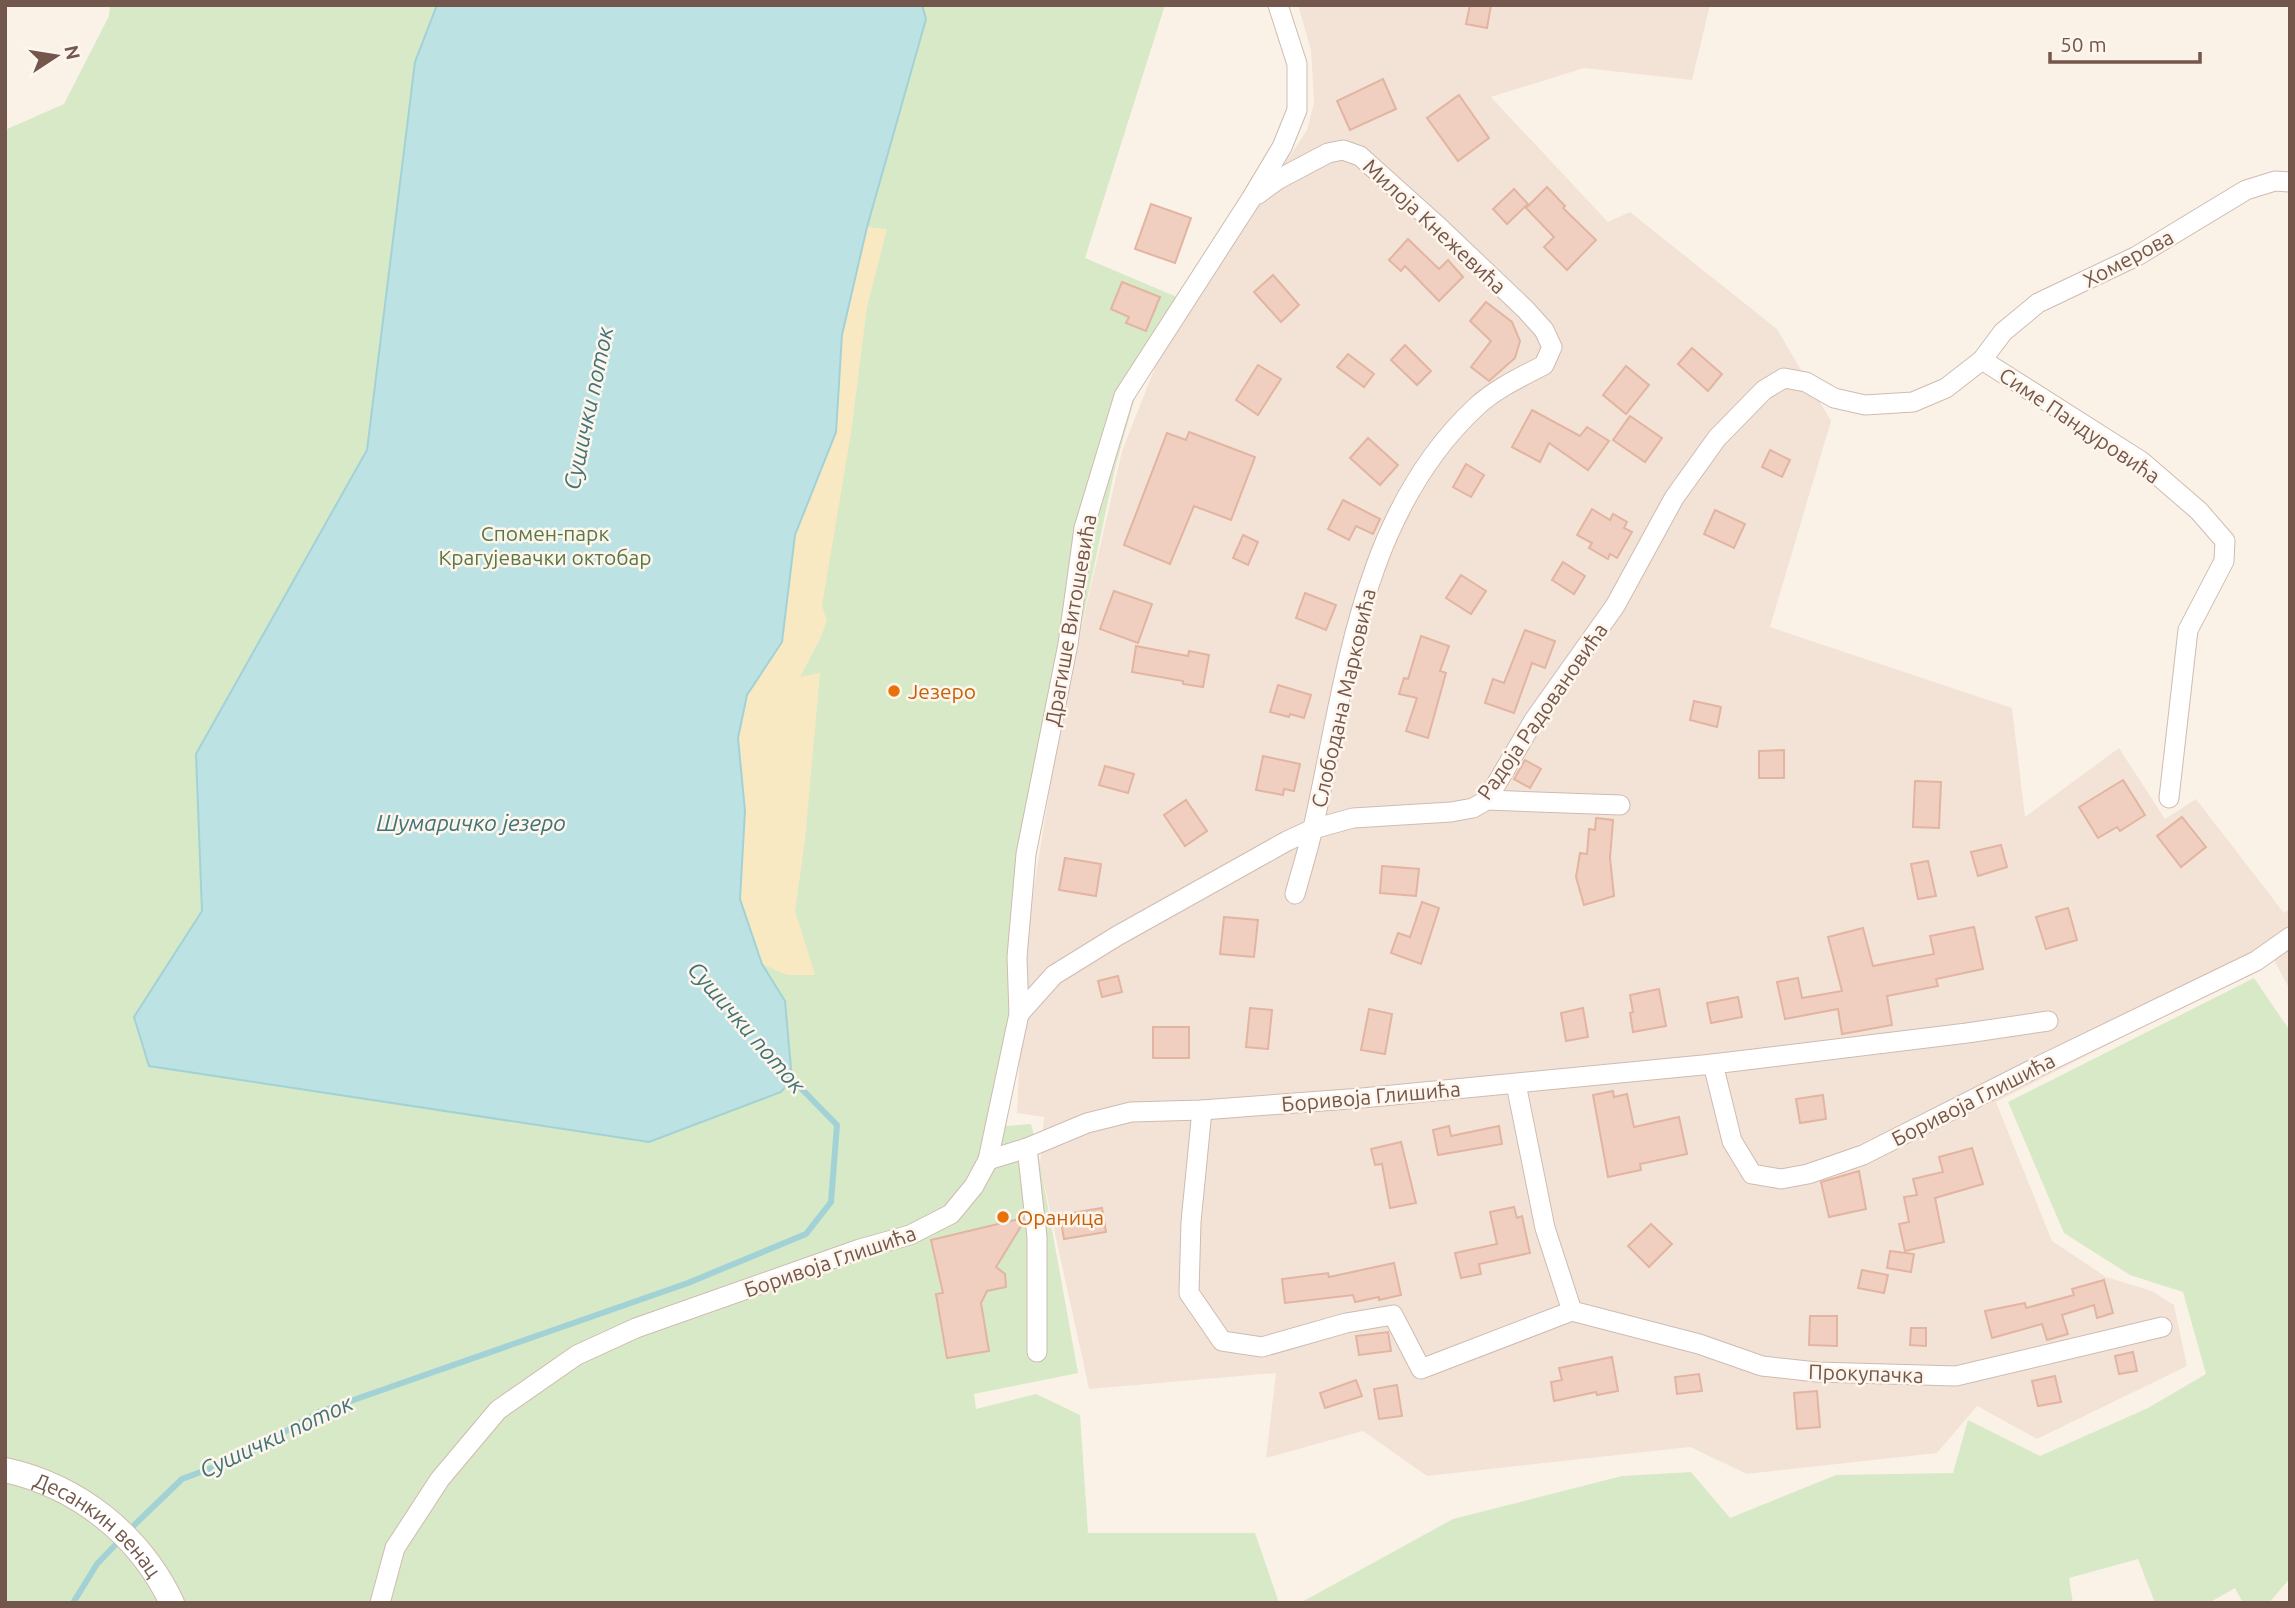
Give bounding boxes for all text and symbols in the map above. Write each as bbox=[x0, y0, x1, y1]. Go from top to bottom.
north arrow bbox=[21, 21, 91, 91]
scale bar bbox=[2050, 21, 2200, 65]
text: 50 m bbox=[2060, 32, 2107, 56]
text: N bbox=[60, 43, 85, 62]
street label: Милоја Кнежевића bbox=[1359, 154, 1511, 298]
street label: Хомерова bbox=[2079, 224, 2177, 292]
water label: Сушички поток bbox=[559, 324, 617, 492]
street label: Симе Пандуровића bbox=[1995, 362, 2165, 488]
street label: Драгише Витошевића bbox=[1040, 512, 1100, 728]
park label: Спомен-парк Крагујевачки октобар bbox=[438, 521, 652, 569]
street label: Слободана Марковића bbox=[1306, 586, 1380, 810]
street label: Радоја Радовановића bbox=[1472, 618, 1612, 804]
place label: Језеро bbox=[908, 679, 976, 703]
marker: Језеро bbox=[886, 683, 902, 699]
water label: Шумаричко језеро bbox=[376, 810, 566, 835]
water label: Сушички поток bbox=[683, 956, 811, 1098]
street label: Боривоја Глишића bbox=[1887, 1047, 2059, 1151]
street label: Боривоја Глишића bbox=[1280, 1076, 1462, 1116]
place label: Ораница bbox=[1017, 1205, 1104, 1229]
marker: Ораница bbox=[995, 1209, 1011, 1225]
street label: Боривоја Глишића bbox=[741, 1220, 919, 1302]
street label: Прокупачка bbox=[1808, 1359, 1924, 1387]
water label: Сушички поток bbox=[195, 1390, 357, 1482]
street label: Десанкин венац bbox=[31, 1467, 166, 1582]

